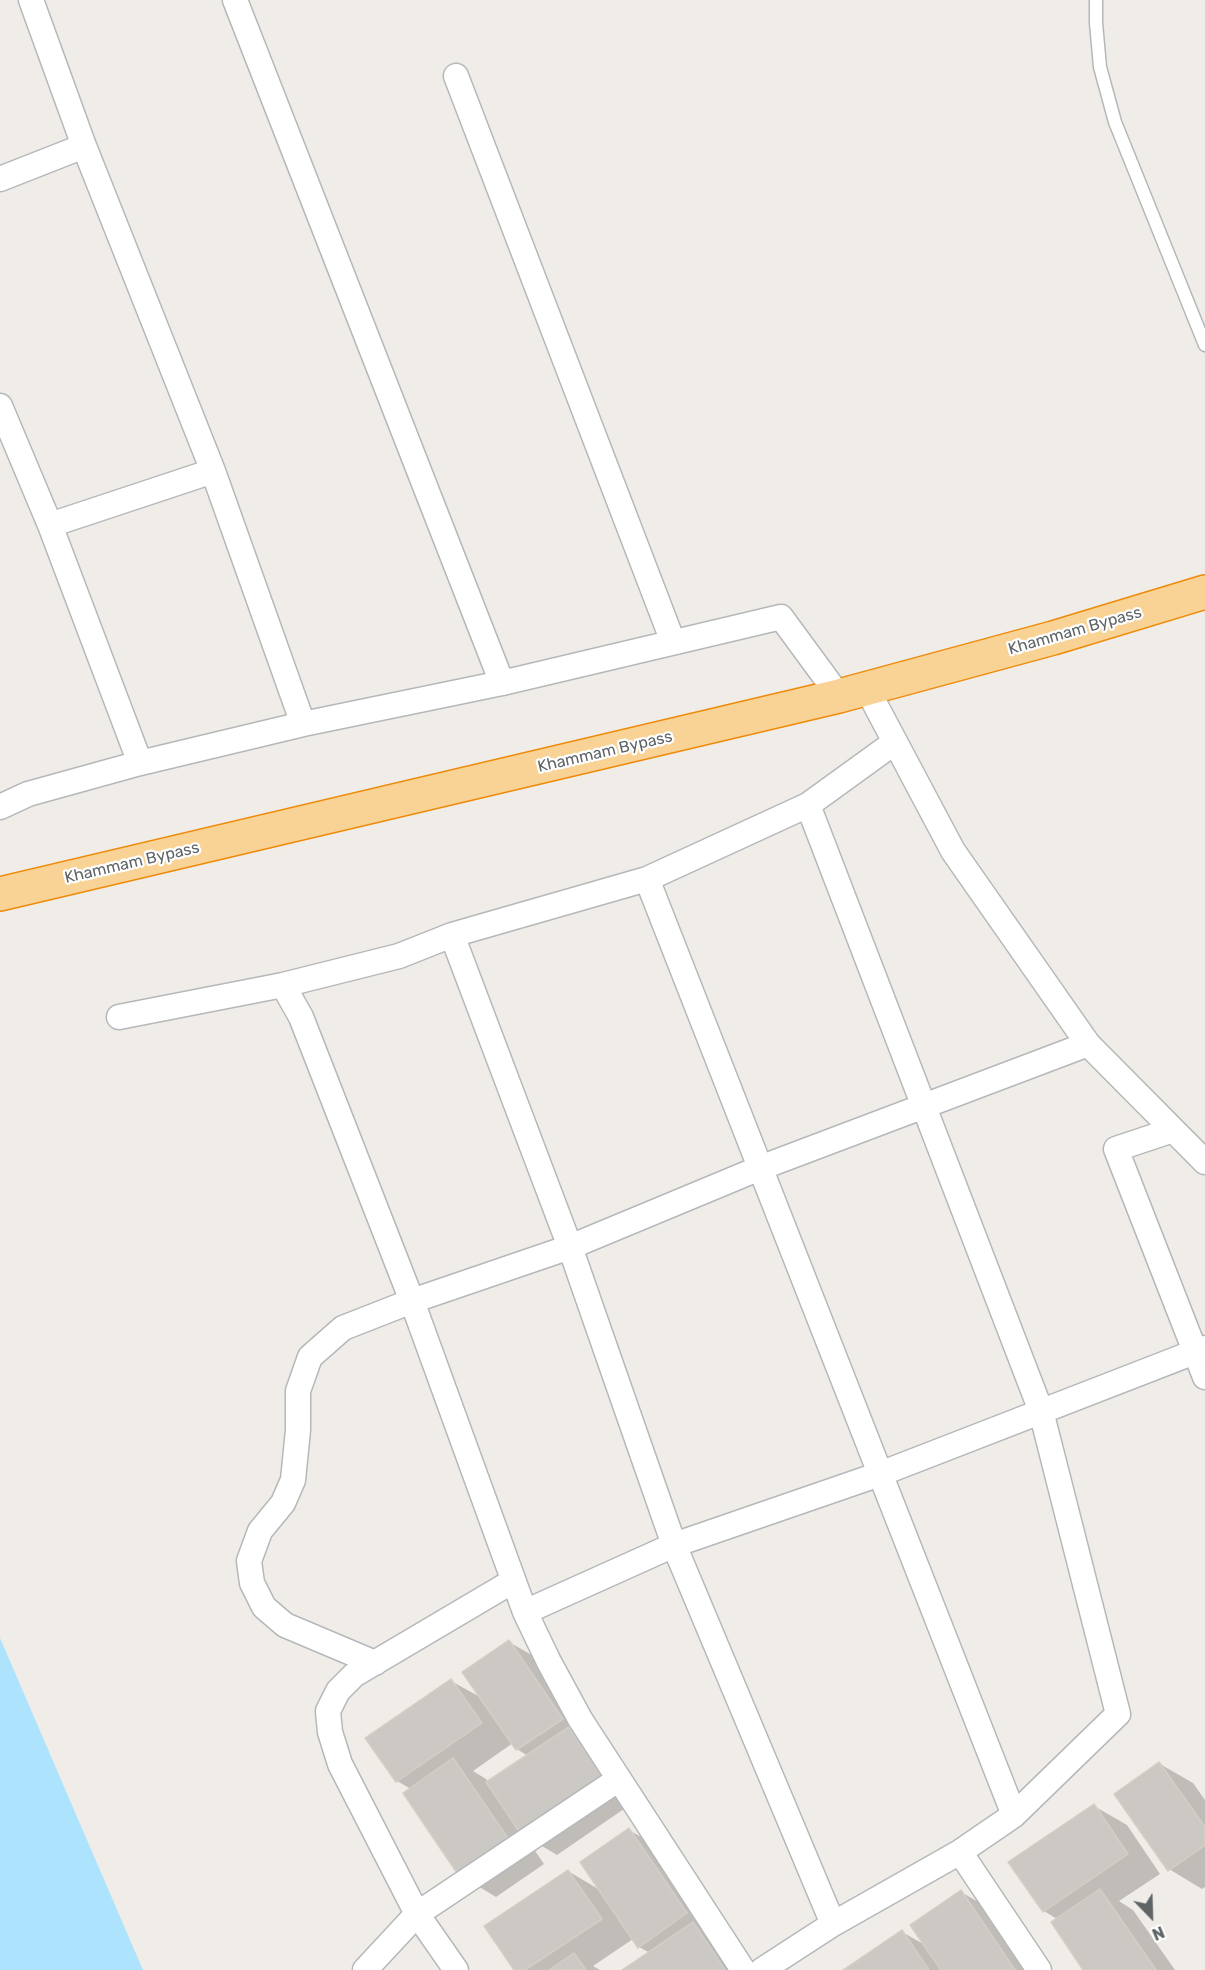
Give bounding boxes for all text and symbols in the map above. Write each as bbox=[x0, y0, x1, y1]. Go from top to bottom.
street label: Khammam Bypass bbox=[1006, 603, 1144, 659]
street label: Khammam Bypass bbox=[536, 727, 674, 777]
street label: Khammam Bypass bbox=[63, 838, 201, 888]
north arrow bbox=[1121, 1886, 1181, 1946]
text: N bbox=[1149, 1922, 1167, 1944]

